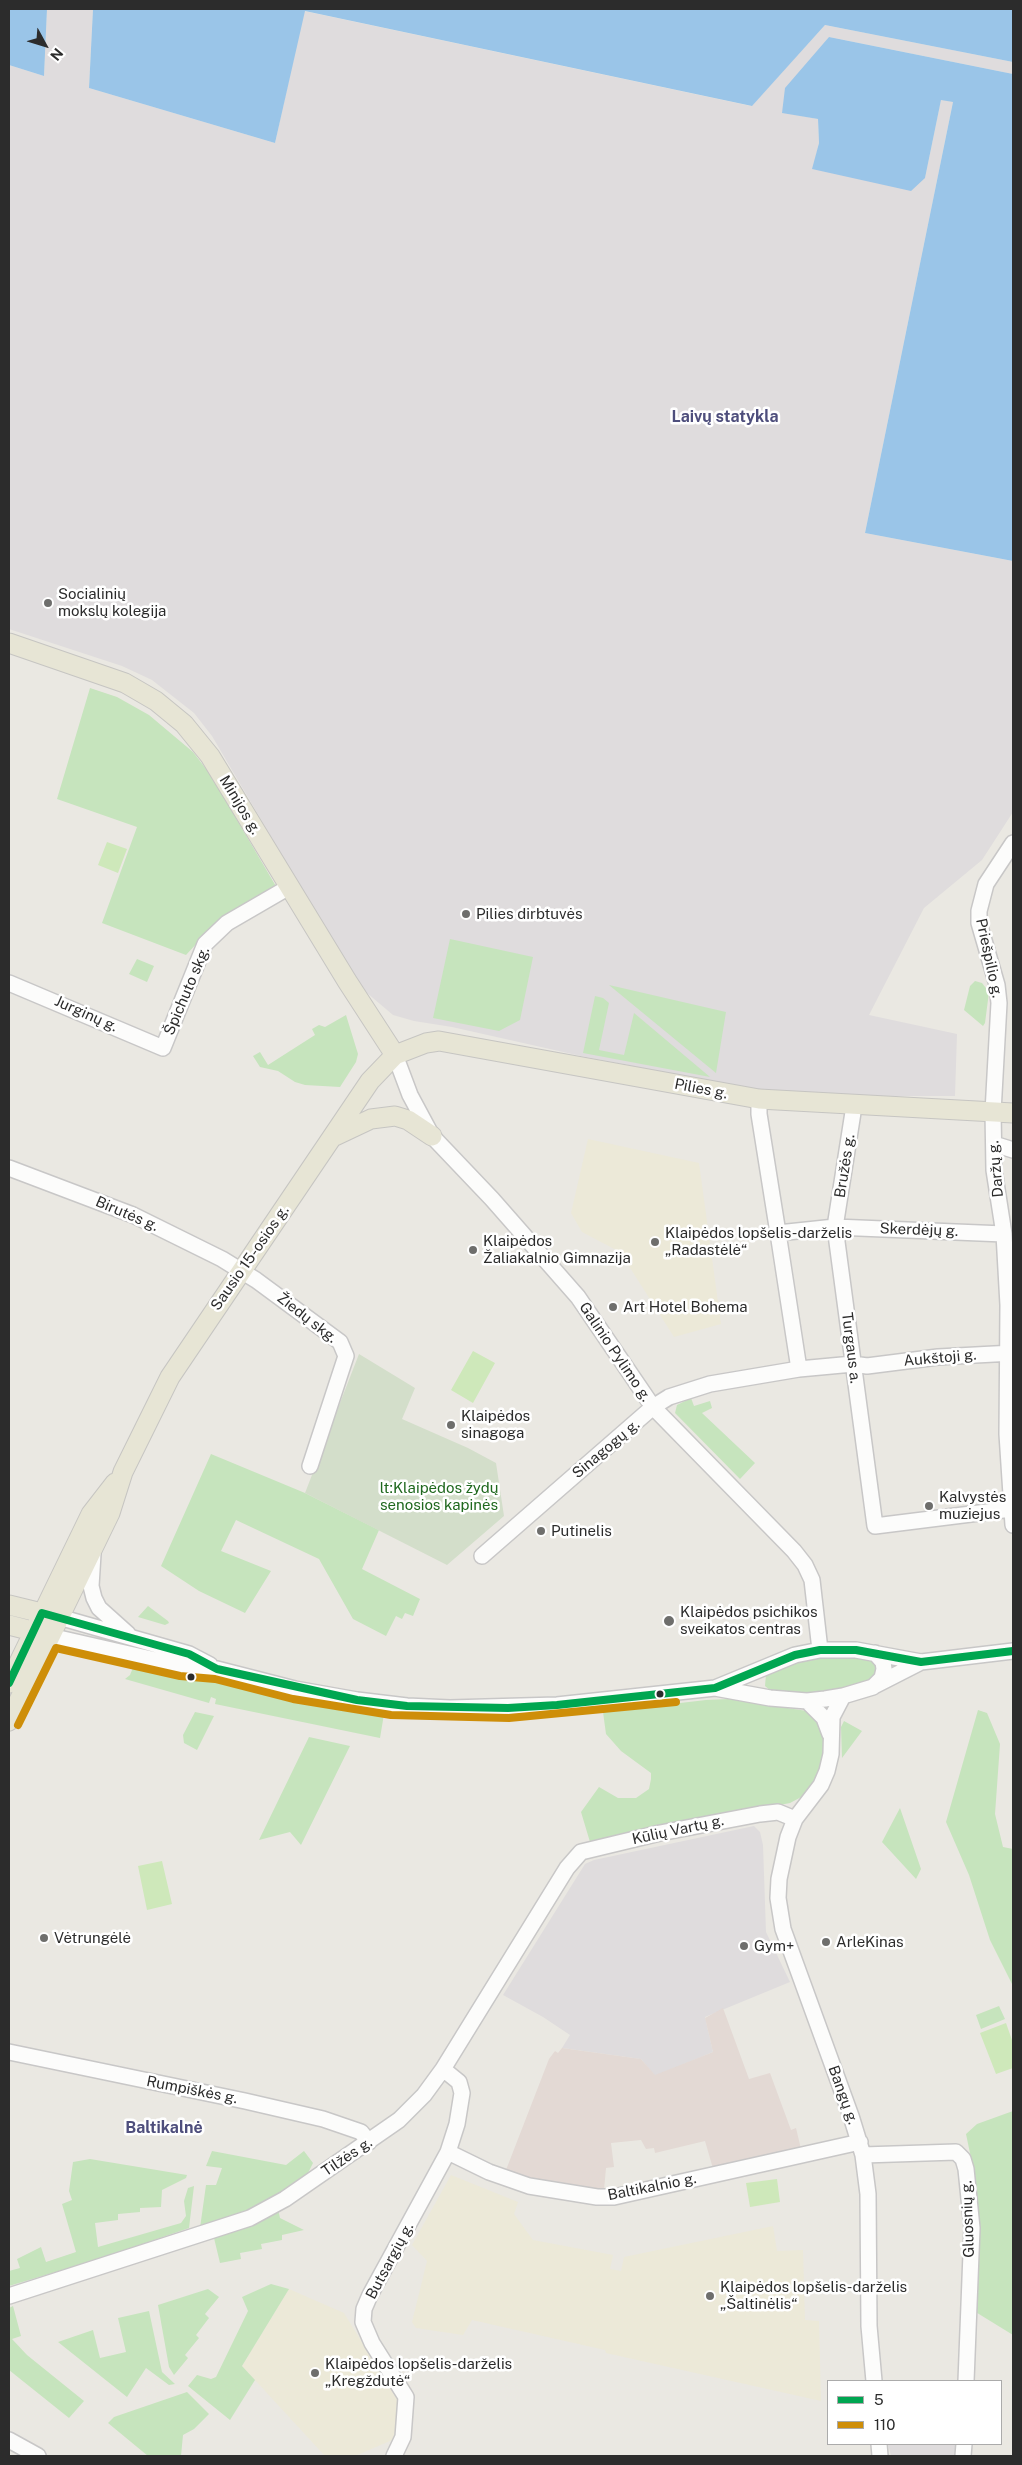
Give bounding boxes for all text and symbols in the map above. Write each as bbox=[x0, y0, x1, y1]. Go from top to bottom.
north arrow bbox=[20, 20, 70, 70]
text: N bbox=[47, 45, 66, 64]
district label: Laivų statykla bbox=[672, 407, 778, 427]
place label: Socialinių mokslų kolegija bbox=[58, 585, 166, 620]
marker: Socialinių mokslų kolegija bbox=[42, 597, 54, 609]
street label: Minijos g. bbox=[215, 772, 265, 838]
place label: Pilies dirbtuvės bbox=[476, 905, 582, 923]
marker: Pilies dirbtuvės bbox=[460, 908, 472, 920]
street label: Priešpilio g. bbox=[972, 917, 1006, 999]
street label: Špichuto skg. bbox=[160, 944, 214, 1038]
street label: Jurginų g. bbox=[52, 992, 120, 1036]
street label: Pilies g. bbox=[673, 1075, 729, 1103]
street label: Bružės g. bbox=[831, 1133, 859, 1199]
street label: Daržų g. bbox=[985, 1140, 1007, 1198]
street label: Birutės g. bbox=[93, 1193, 161, 1235]
street label: Sausio 15-osios g. bbox=[207, 1202, 293, 1314]
street label: Skerdėjų g. bbox=[879, 1220, 959, 1240]
place label: Klaipėdos lopšelis-darželis „Radastėlė“ bbox=[665, 1224, 852, 1259]
place label: Klaipėdos Žaliakalnio Gimnazija bbox=[483, 1232, 631, 1267]
marker: Klaipėdos lopšelis-darželis „Radastėlė“ bbox=[649, 1236, 661, 1248]
marker: Klaipėdos Žaliakalnio Gimnazija bbox=[467, 1244, 479, 1256]
street label: Žiedų skg. bbox=[273, 1289, 341, 1347]
place label: Art Hotel Bohema bbox=[623, 1298, 748, 1316]
street label: Galinio Pylimo g. bbox=[575, 1299, 655, 1405]
marker: Art Hotel Bohema bbox=[607, 1301, 619, 1313]
street label: Turgaus a. bbox=[838, 1311, 864, 1385]
street label: Aukštoji g. bbox=[903, 1346, 977, 1370]
place label: Klaipėdos sinagoga bbox=[461, 1407, 530, 1442]
street label: Sinagogų g. bbox=[569, 1416, 643, 1482]
marker: Klaipėdos sinagoga bbox=[445, 1419, 457, 1431]
park label: lt:Klaipėdos žydų senosios kapinės bbox=[380, 1479, 498, 1514]
place label: Kalvystės muziejus bbox=[939, 1488, 1006, 1523]
marker: Kalvystės muziejus bbox=[923, 1500, 935, 1512]
place label: Putinelis bbox=[551, 1522, 612, 1540]
marker: Putinelis bbox=[535, 1525, 547, 1537]
place label: Klaipėdos psichikos sveikatos centras bbox=[680, 1603, 818, 1638]
marker: Klaipėdos psichikos sveikatos centras bbox=[662, 1614, 676, 1628]
unlabelled marker bbox=[186, 1672, 196, 1682]
unlabelled marker bbox=[655, 1689, 665, 1699]
street label: Kūlių Vartų g. bbox=[630, 1811, 726, 1849]
place label: Vėtrungėlė bbox=[54, 1929, 131, 1947]
marker: Vėtrungėlė bbox=[38, 1932, 50, 1944]
place label: ArleKinas bbox=[836, 1933, 904, 1951]
marker: ArleKinas bbox=[820, 1936, 832, 1948]
place label: Gym+ bbox=[754, 1937, 794, 1955]
marker: Gym+ bbox=[738, 1940, 750, 1952]
street label: Bangų g. bbox=[824, 2063, 862, 2127]
street label: Rumpiškės g. bbox=[145, 2072, 239, 2108]
district label: Baltikalnė bbox=[125, 2118, 203, 2138]
street label: Tilžės g. bbox=[318, 2134, 376, 2180]
street label: Baltikalnio g. bbox=[606, 2170, 698, 2204]
street label: Gluosnių g. bbox=[958, 2180, 978, 2258]
street label: Butsargių g. bbox=[362, 2220, 418, 2302]
place label: Klaipėdos lopšelis-darželis „Šaltinėlis“ bbox=[720, 2278, 907, 2313]
marker: Klaipėdos lopšelis-darželis „Šaltinėlis“ bbox=[704, 2290, 716, 2302]
place label: Klaipėdos lopšelis-darželis „Kregždutė“ bbox=[325, 2355, 512, 2390]
marker: Klaipėdos lopšelis-darželis „Kregždutė“ bbox=[309, 2367, 321, 2379]
legend bbox=[827, 2380, 1002, 2445]
text: 5 bbox=[874, 2391, 884, 2408]
text: 110 bbox=[874, 2416, 895, 2433]

